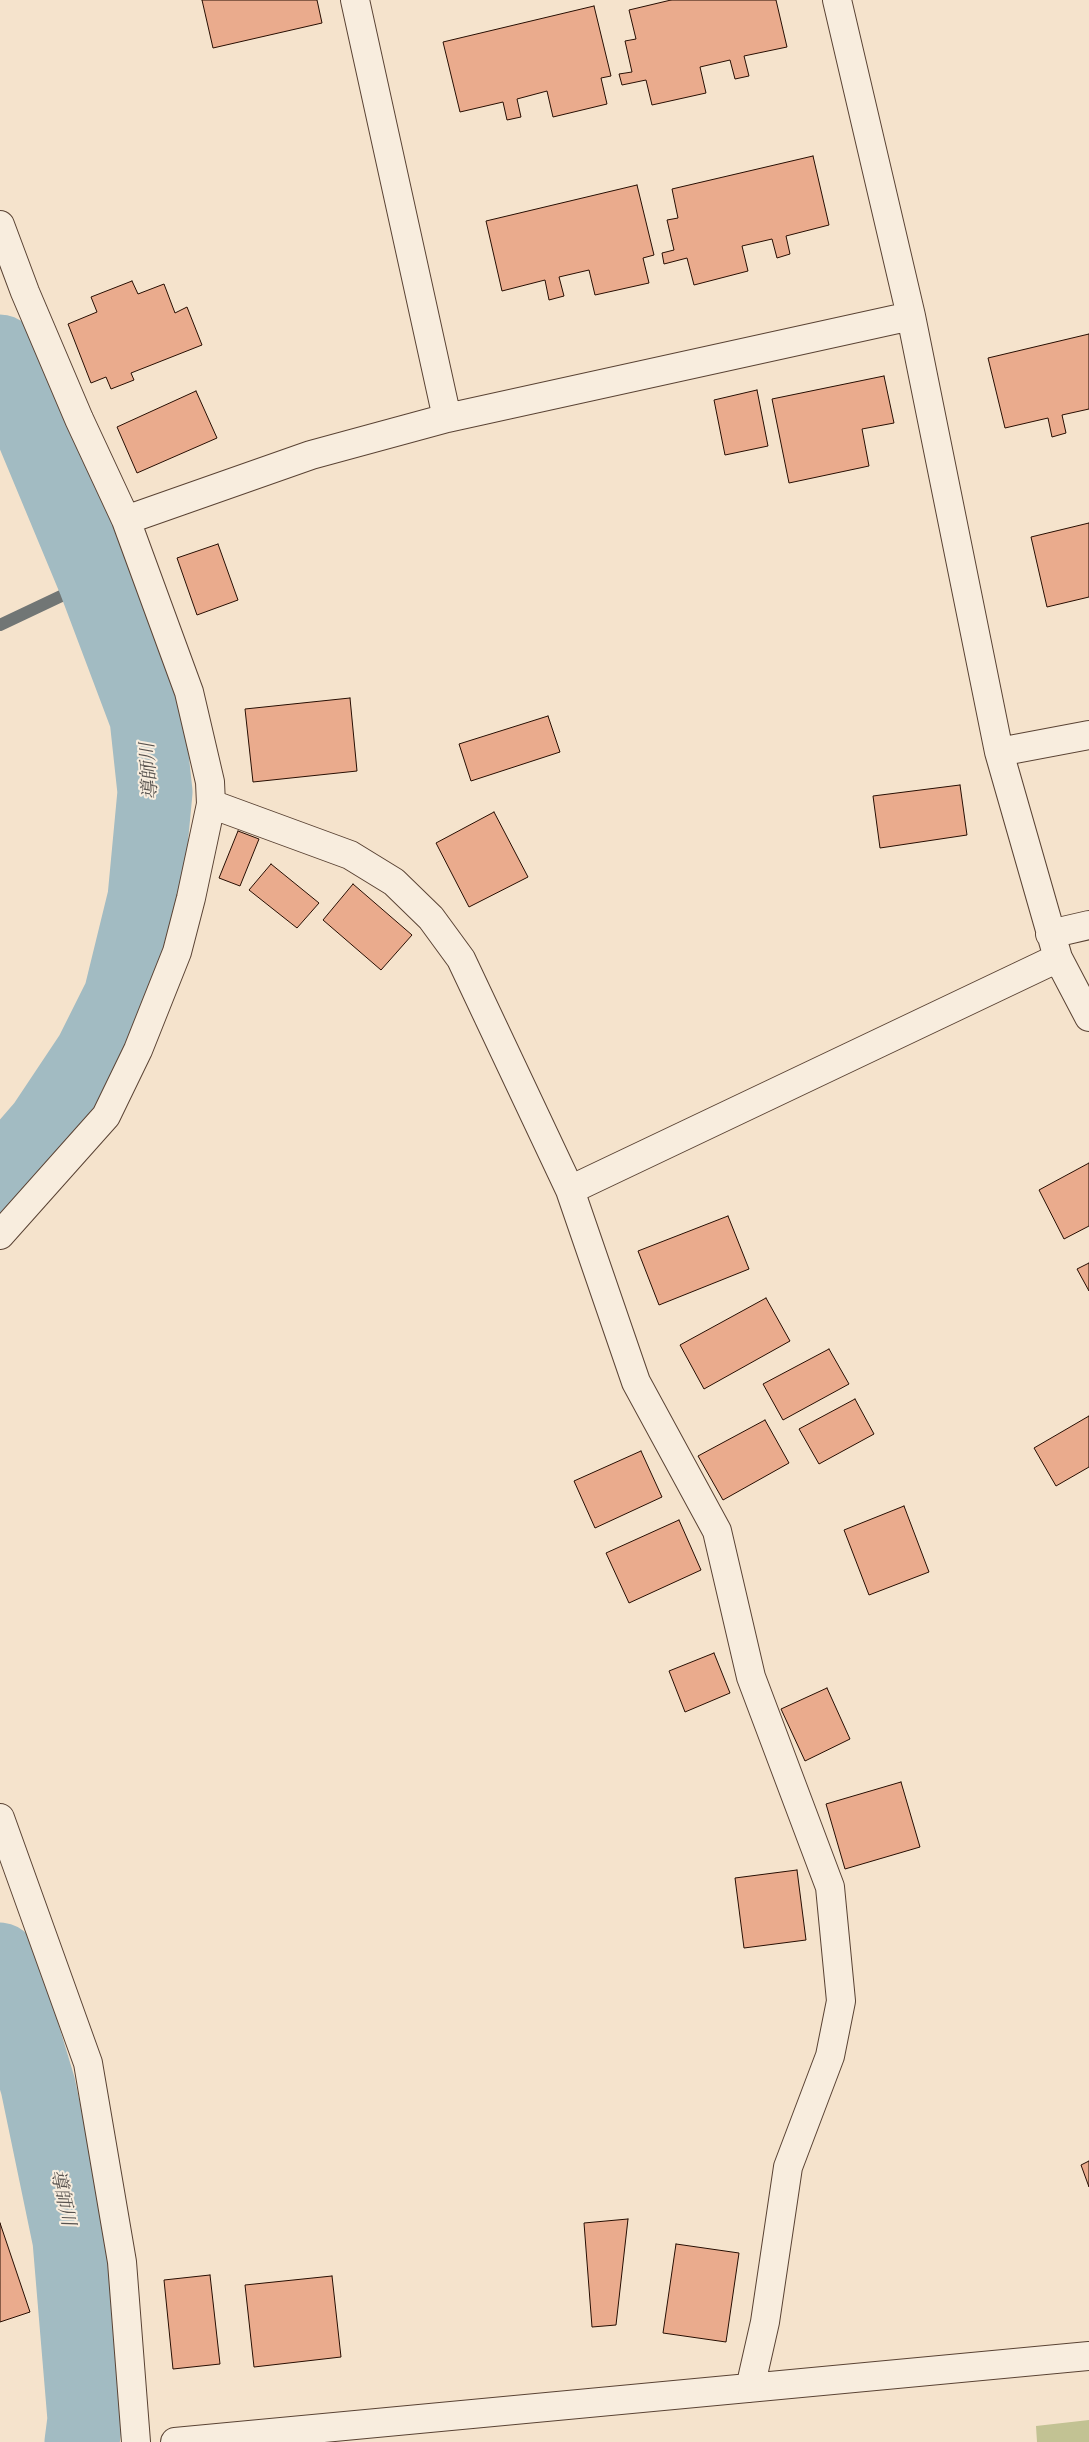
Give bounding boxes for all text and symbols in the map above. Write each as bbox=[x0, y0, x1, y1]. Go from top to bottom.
water label: 導師川 bbox=[138, 742, 164, 800]
water label: 導師川 bbox=[44, 2168, 78, 2228]

